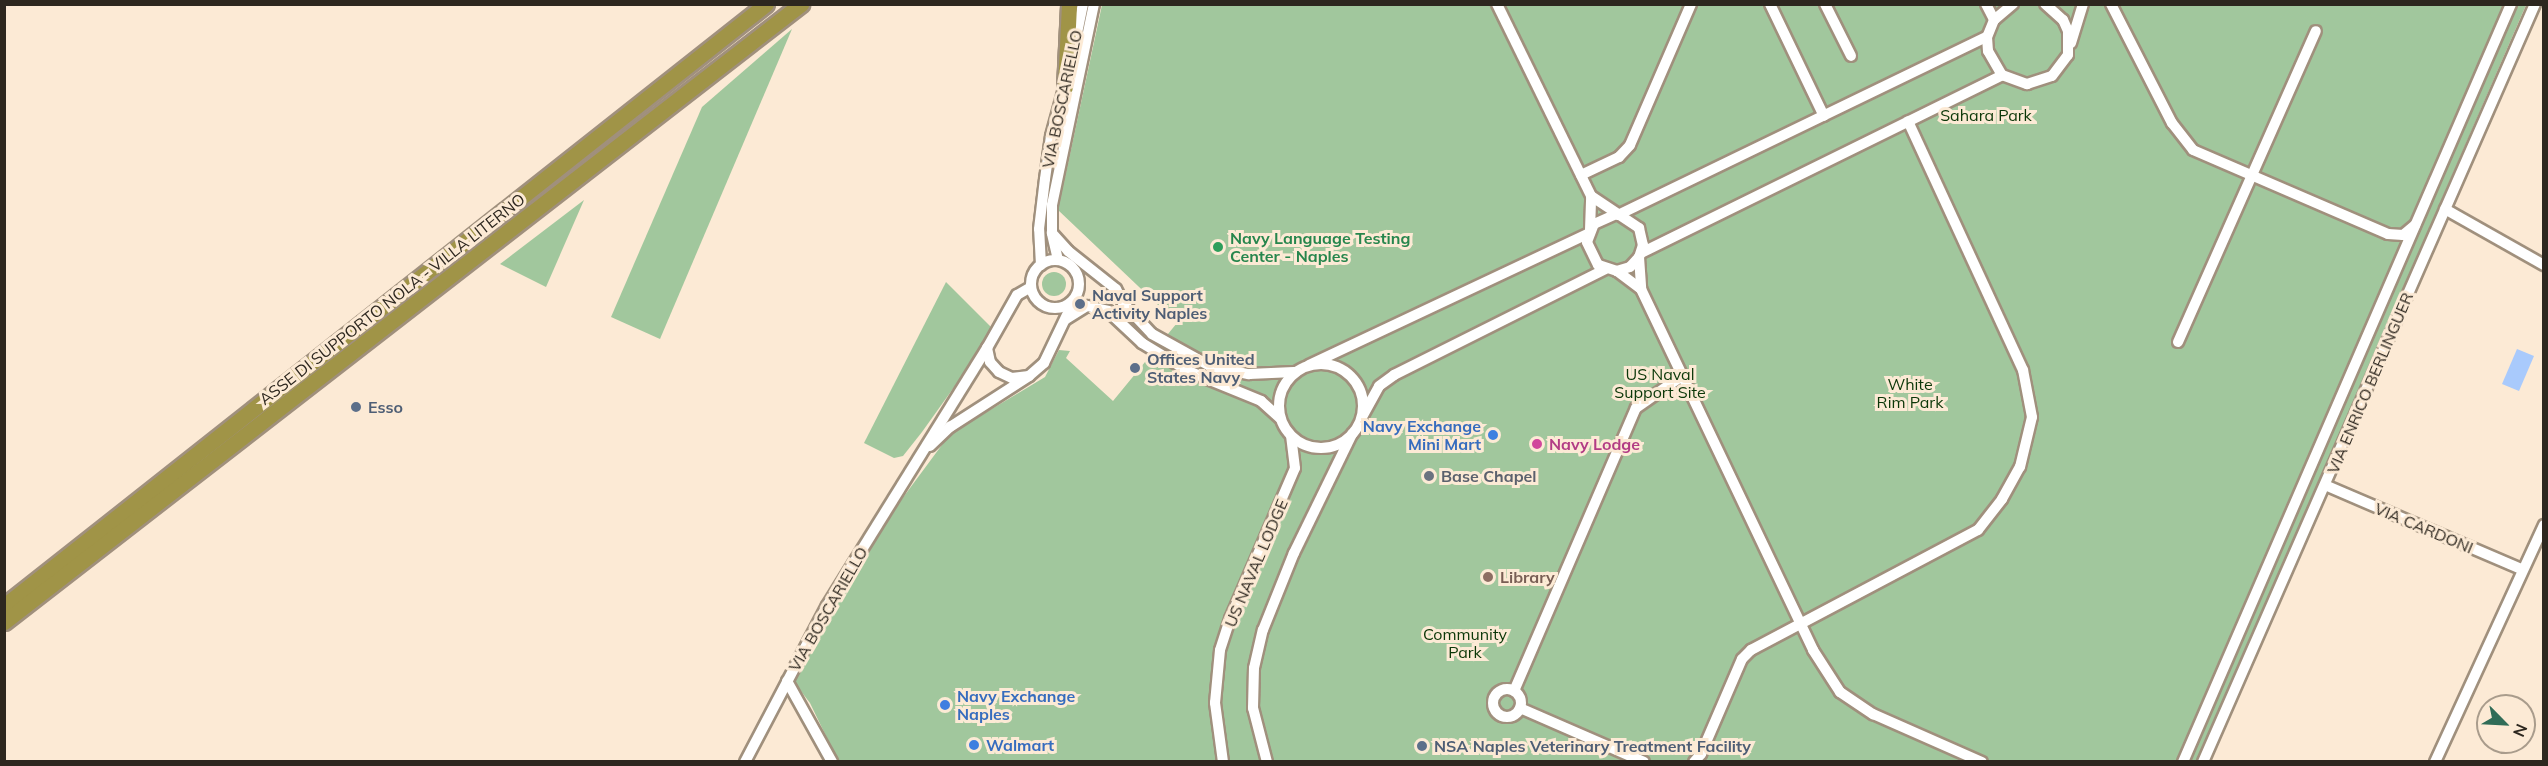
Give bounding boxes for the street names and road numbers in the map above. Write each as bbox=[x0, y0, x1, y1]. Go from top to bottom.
street label: VIA BOSCARIELLO bbox=[1038, 28, 1086, 170]
street label: ASSE DI SUPPORTO NOLA - VILLA LITERNO bbox=[255, 189, 529, 409]
street label: VIA ENRICO BERLINGUER bbox=[2323, 290, 2417, 476]
street label: US NAVAL LODGE bbox=[1220, 496, 1292, 630]
street label: VIA CARDONI bbox=[2372, 499, 2476, 557]
street label: VIA BOSCARIELLO bbox=[785, 543, 871, 675]

